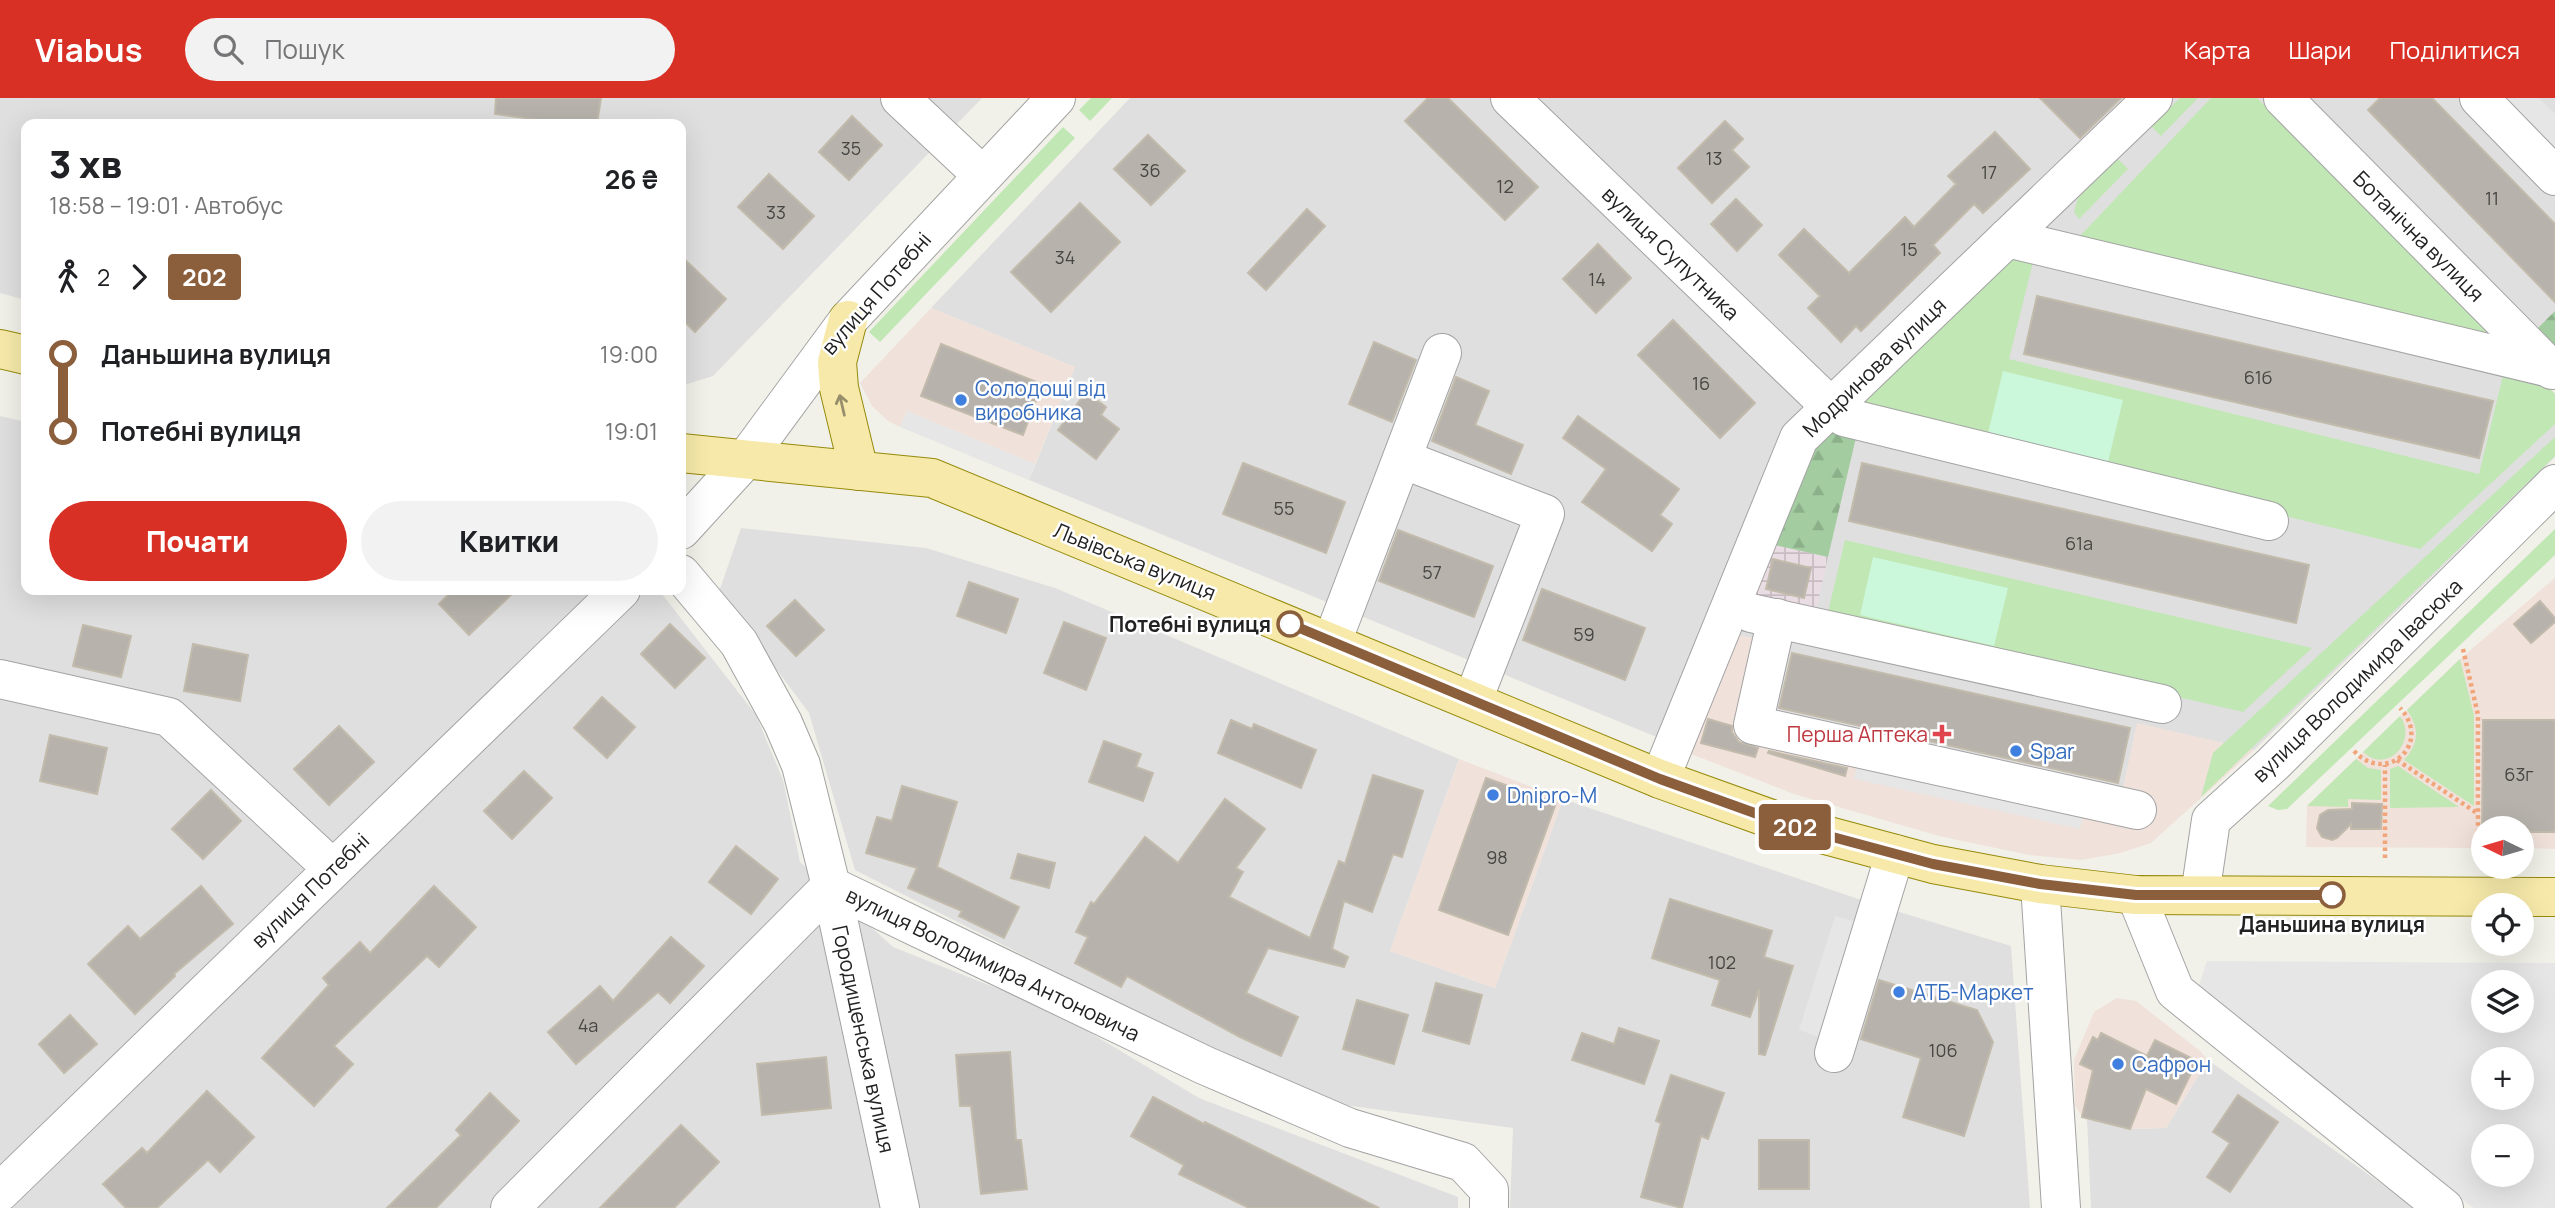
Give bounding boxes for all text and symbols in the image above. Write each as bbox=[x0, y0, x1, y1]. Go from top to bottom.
search box bbox=[185, 18, 675, 81]
text: Viabus bbox=[35, 27, 143, 72]
icon: search bbox=[209, 30, 247, 68]
text: Пошук bbox=[265, 31, 344, 67]
text: Карта bbox=[2184, 33, 2251, 66]
text: Шари bbox=[2289, 33, 2351, 66]
text: Поділитися bbox=[2389, 33, 2520, 66]
house number: 35 bbox=[841, 136, 861, 160]
text: 3 хв bbox=[49, 137, 122, 189]
house number: 13 bbox=[1706, 146, 1722, 170]
house number: 36 bbox=[1139, 158, 1161, 182]
house number: 17 bbox=[1981, 160, 1997, 184]
text: 26 ₴ bbox=[605, 161, 658, 197]
street label: Ботанічна вулиця bbox=[2347, 164, 2491, 308]
house number: 12 bbox=[1496, 174, 1514, 198]
street label: вулиця Супутника bbox=[1596, 180, 1746, 326]
house number: 11 bbox=[2485, 186, 2499, 210]
text: 18:58 – 19:01 · Автобус bbox=[49, 189, 283, 221]
house number: 33 bbox=[766, 200, 786, 224]
street label: вулиця Потебні bbox=[815, 226, 937, 360]
house number: 15 bbox=[1900, 237, 1918, 261]
house number: 34 bbox=[1055, 245, 1075, 269]
icon: walk bbox=[49, 258, 87, 296]
icon: forward bbox=[120, 258, 158, 296]
text: 202 bbox=[182, 260, 227, 293]
text: 2 bbox=[97, 261, 110, 293]
house number: 14 bbox=[1588, 267, 1606, 291]
street label: Модринова вулиця bbox=[1796, 291, 1952, 443]
text: Даньшина вулиця bbox=[101, 336, 331, 372]
text: 19:00 bbox=[600, 338, 658, 370]
house number: 61б bbox=[2244, 365, 2272, 389]
house number: 16 bbox=[1692, 371, 1710, 395]
place label: Солодощі від виробника bbox=[975, 374, 1106, 426]
marker: Солодощі від виробника bbox=[953, 392, 969, 408]
one-way arrow bbox=[835, 394, 849, 417]
text: Потебні вулиця bbox=[101, 413, 302, 449]
text: 19:01 bbox=[605, 415, 658, 447]
house number: 55 bbox=[1274, 496, 1294, 520]
button: Почати bbox=[49, 501, 347, 581]
button: Квитки bbox=[361, 501, 658, 581]
street label: Львівська вулиця bbox=[1050, 516, 1220, 606]
house number: 61а bbox=[2065, 531, 2093, 555]
house number: 57 bbox=[1422, 560, 1442, 584]
street label: вулиця Володимира Івасюка bbox=[2246, 572, 2468, 788]
place label: Потебні вулиця bbox=[1109, 610, 1271, 638]
marker: Потебні вулиця bbox=[1277, 611, 1303, 637]
house number: 59 bbox=[1573, 622, 1595, 646]
place label: Перша Аптека bbox=[1787, 720, 1928, 748]
marker: Перша Аптека bbox=[1934, 726, 1950, 742]
place label: Spar bbox=[2030, 737, 2075, 765]
marker: Spar bbox=[2008, 743, 2024, 759]
house number: 63г bbox=[2504, 762, 2534, 786]
place label: Dnipro-M bbox=[1507, 781, 1597, 809]
marker: Dnipro-M bbox=[1485, 787, 1501, 803]
line badge: 202 bbox=[1755, 804, 1835, 850]
text: 202 bbox=[1773, 810, 1817, 843]
north arrow bbox=[2471, 816, 2534, 878]
map controls bbox=[2471, 816, 2534, 1187]
street label: вулиця Потебні bbox=[245, 826, 375, 954]
house number: 98 bbox=[1486, 845, 1508, 869]
street label: вулиця Володимира Антоновича bbox=[841, 881, 1145, 1047]
marker: Даньшина вулиця bbox=[2319, 882, 2345, 908]
button: locate bbox=[2471, 893, 2534, 956]
place label: Даньшина вулиця bbox=[2239, 910, 2425, 938]
street label: Городищенська вулиця bbox=[826, 923, 902, 1155]
house number: 102 bbox=[1708, 950, 1736, 974]
button: layers bbox=[2471, 970, 2534, 1033]
place label: АТБ-Маркет bbox=[1913, 978, 2034, 1006]
marker: АТБ-Маркет bbox=[1891, 984, 1907, 1000]
house number: 4а bbox=[578, 1013, 598, 1037]
house number: 106 bbox=[1928, 1038, 1958, 1062]
button: + bbox=[2471, 1047, 2534, 1110]
place label: Сафрон bbox=[2132, 1050, 2211, 1078]
marker: Сафрон bbox=[2110, 1056, 2126, 1072]
button: − bbox=[2471, 1124, 2534, 1187]

